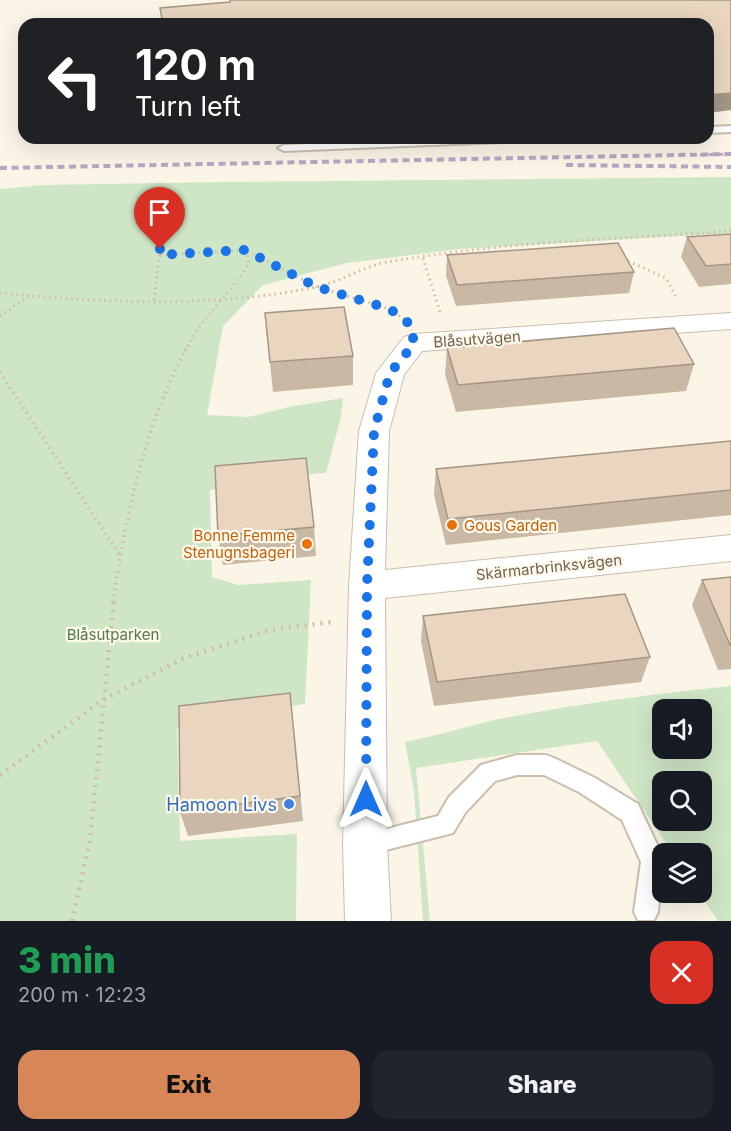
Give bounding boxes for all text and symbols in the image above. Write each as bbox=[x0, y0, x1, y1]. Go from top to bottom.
text: 120 m bbox=[135, 39, 256, 90]
icon: left bbox=[36, 42, 114, 120]
text: Turn left bbox=[135, 90, 241, 123]
pin bbox=[134, 187, 185, 249]
icon: arrive bbox=[143, 196, 176, 229]
street label: Blåsutvägen bbox=[433, 326, 521, 352]
place label: Gous Garden bbox=[464, 516, 557, 535]
marker: Gous Garden bbox=[445, 518, 459, 532]
place label: Bonne Femme Stenugnsbageri bbox=[183, 526, 295, 562]
marker: Bonne Femme Stenugnsbageri bbox=[300, 537, 314, 551]
street label: Skärmarbrinksvägen bbox=[475, 550, 623, 584]
park label: Blåsutparken bbox=[67, 625, 159, 644]
map controls bbox=[652, 699, 712, 903]
button: sound bbox=[652, 699, 712, 759]
position arrow bbox=[334, 767, 398, 831]
button: search bbox=[652, 771, 712, 831]
place label: Hamoon Livs bbox=[166, 794, 277, 815]
marker: Hamoon Livs bbox=[282, 797, 296, 811]
button: layers bbox=[652, 843, 712, 903]
text: 3 min bbox=[18, 938, 116, 982]
button: close bbox=[650, 941, 713, 1004]
text: 200 m · 12:23 bbox=[18, 983, 146, 1007]
button: Exit bbox=[18, 1050, 360, 1119]
button: Share bbox=[372, 1050, 713, 1119]

